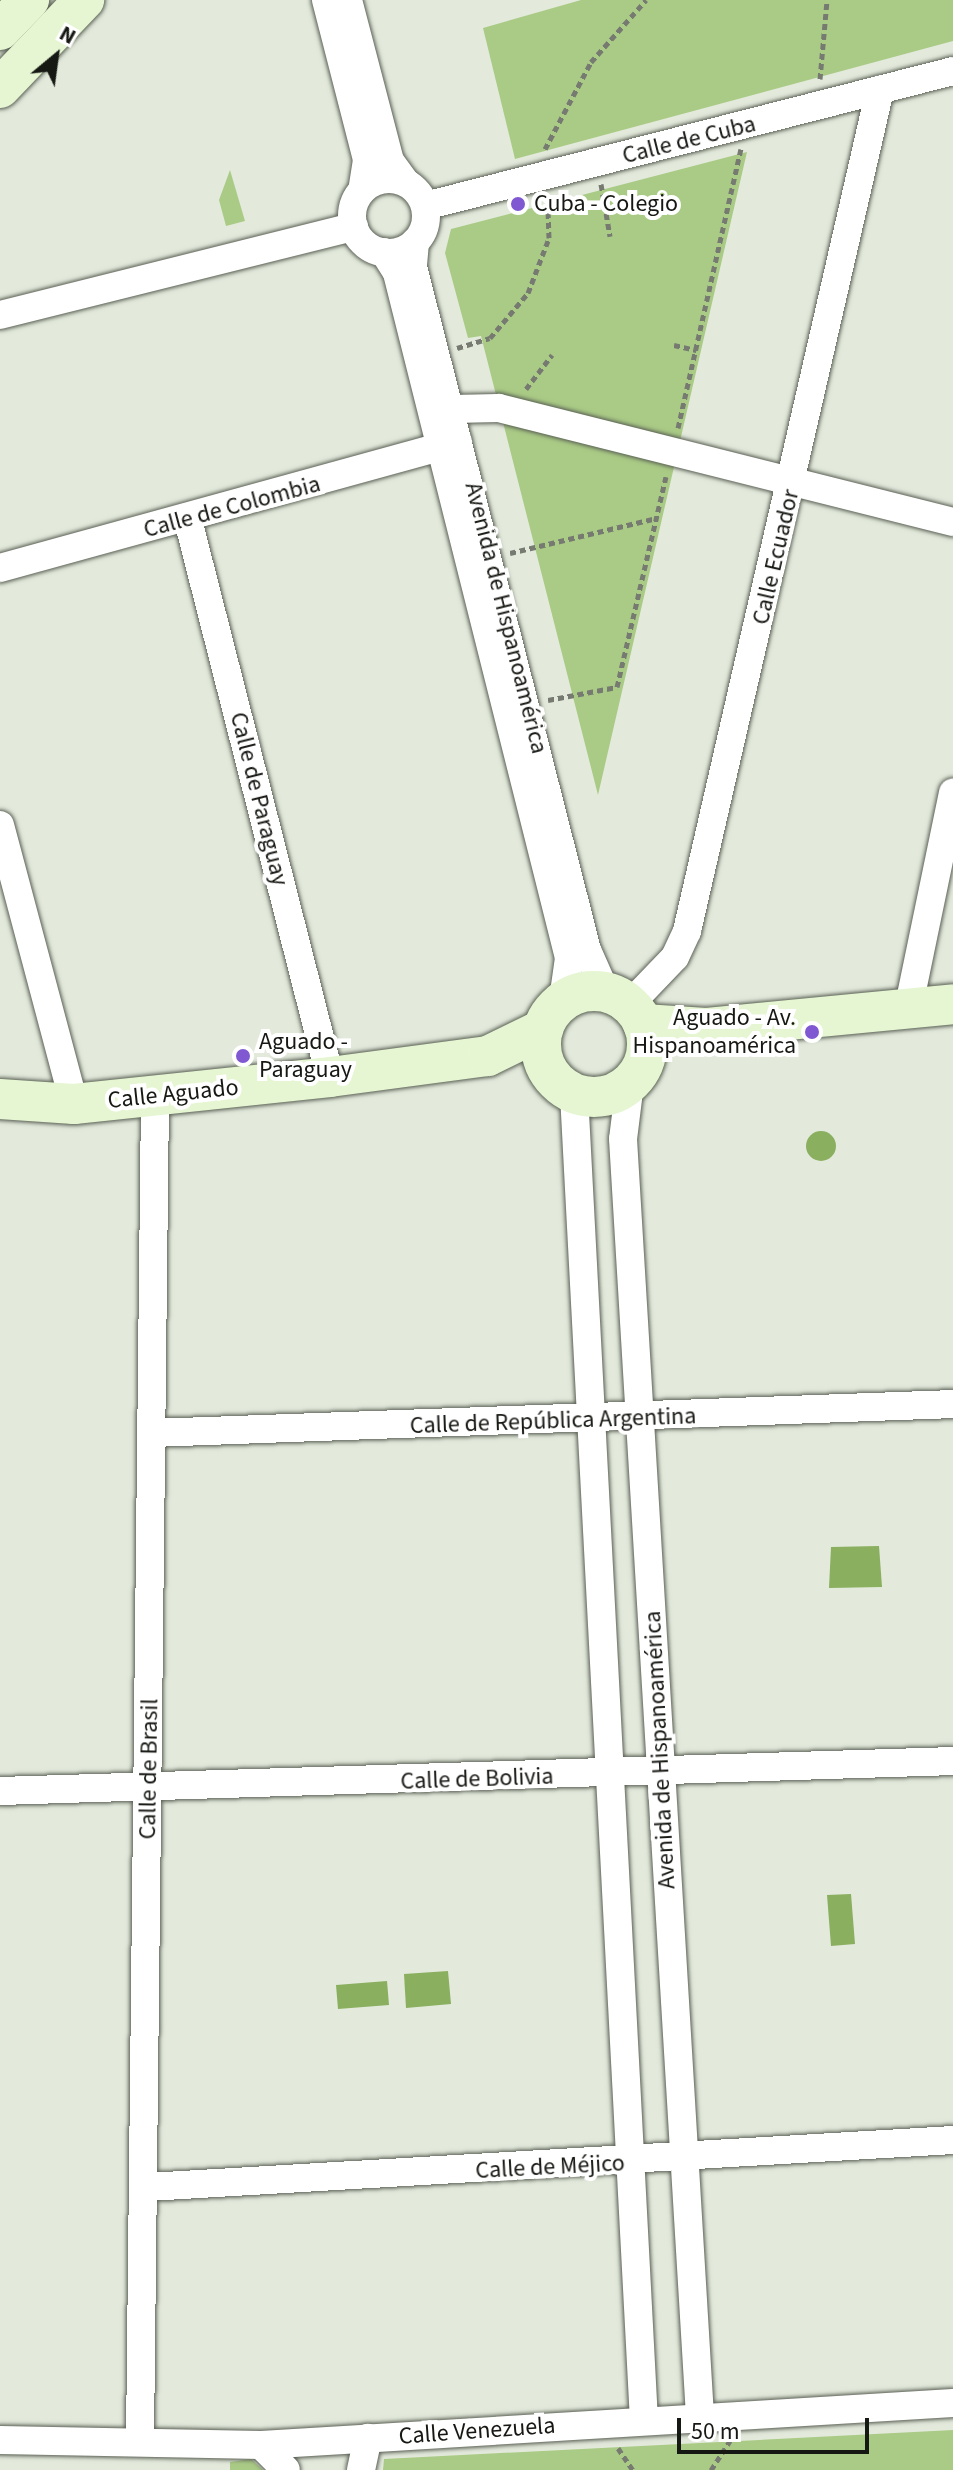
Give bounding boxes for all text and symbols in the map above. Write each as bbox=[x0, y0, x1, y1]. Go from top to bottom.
north arrow bbox=[16, 16, 96, 96]
text: N bbox=[53, 17, 82, 53]
street label: Calle de Cuba bbox=[619, 110, 759, 170]
place label: Cuba - Colegio bbox=[534, 190, 678, 218]
marker: Cuba - Colegio bbox=[509, 195, 527, 213]
street label: Calle de Colombia bbox=[140, 470, 324, 544]
street label: Avenida de Hispanoamérica bbox=[458, 479, 554, 757]
street label: Calle Ecuador bbox=[746, 487, 806, 627]
street label: Calle de Paraguay bbox=[224, 709, 294, 889]
place label: Aguado - Av. Hispanoamérica bbox=[633, 1004, 796, 1060]
marker: Aguado - Av. Hispanoamérica bbox=[803, 1023, 821, 1041]
place label: Aguado - Paraguay bbox=[259, 1028, 352, 1084]
marker: Aguado - Paraguay bbox=[234, 1047, 252, 1065]
street label: Calle Aguado bbox=[106, 1073, 240, 1115]
street label: Calle de República Argentina bbox=[409, 1402, 697, 1440]
street label: Avenida de Hispanoamérica bbox=[638, 1610, 682, 1890]
street label: Calle de Brasil bbox=[133, 1698, 165, 1840]
street label: Calle de Bolivia bbox=[400, 1762, 554, 1796]
street label: Calle de Méjico bbox=[475, 2149, 625, 2185]
scale bar bbox=[681, 2402, 873, 2452]
street label: Calle Venezuela bbox=[398, 2411, 556, 2451]
text: 50 m bbox=[691, 2414, 740, 2449]

